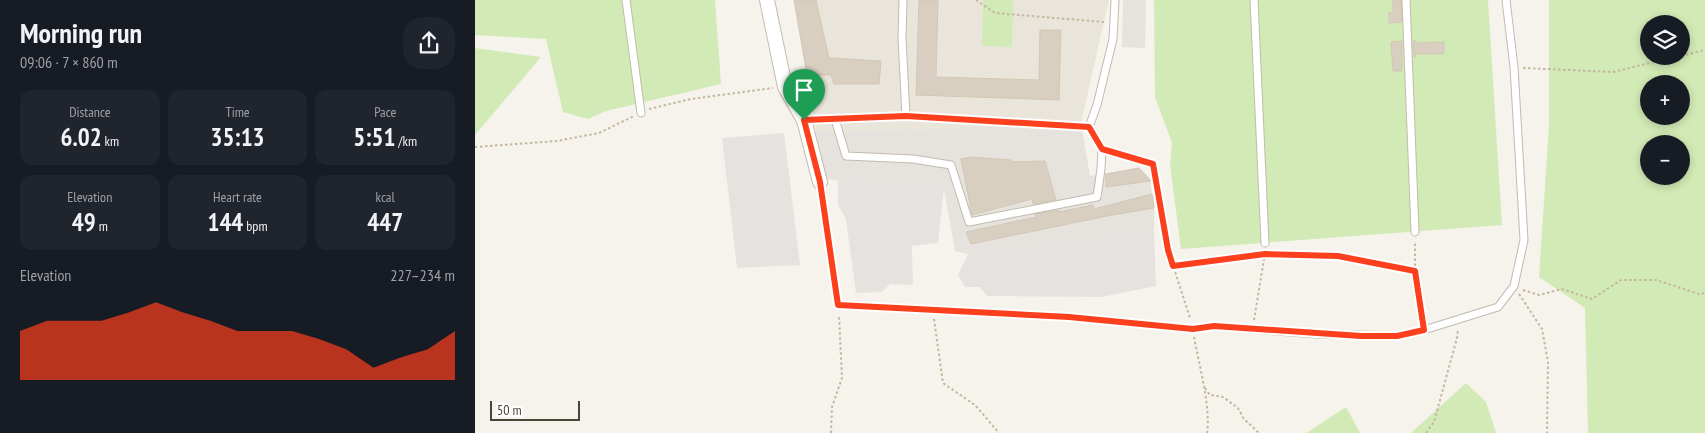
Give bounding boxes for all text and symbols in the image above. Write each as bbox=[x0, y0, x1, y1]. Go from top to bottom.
text: Morning run bbox=[20, 14, 142, 51]
map controls bbox=[1640, 15, 1690, 185]
button: layers bbox=[1640, 15, 1690, 65]
button: share bbox=[403, 17, 455, 69]
text: 09:06 · 7 × 860 m bbox=[20, 52, 118, 72]
pin bbox=[783, 69, 825, 120]
button: + bbox=[1640, 75, 1690, 125]
icon: arrive bbox=[790, 76, 818, 104]
text: Distance bbox=[69, 103, 110, 121]
text: Time bbox=[225, 103, 250, 121]
text: Pace bbox=[374, 103, 396, 121]
text: 6.02 bbox=[60, 121, 102, 153]
text: 35:13 bbox=[210, 121, 265, 153]
text: 5:51 bbox=[353, 121, 395, 153]
text: km bbox=[102, 132, 119, 150]
text: /km bbox=[395, 132, 417, 150]
button: − bbox=[1640, 135, 1690, 185]
text: Elevation bbox=[67, 188, 112, 206]
text: Heart rate bbox=[213, 188, 262, 206]
text: kcal bbox=[376, 188, 395, 206]
text: 49 bbox=[72, 206, 96, 238]
text: 144 bbox=[207, 206, 243, 238]
text: 447 bbox=[367, 206, 403, 238]
text: m bbox=[96, 217, 108, 235]
text: bpm bbox=[243, 217, 268, 235]
text: Elevation bbox=[20, 265, 71, 285]
text: 227–234 m bbox=[390, 265, 455, 285]
scale bar bbox=[490, 398, 580, 421]
text: 50 m bbox=[497, 401, 522, 419]

